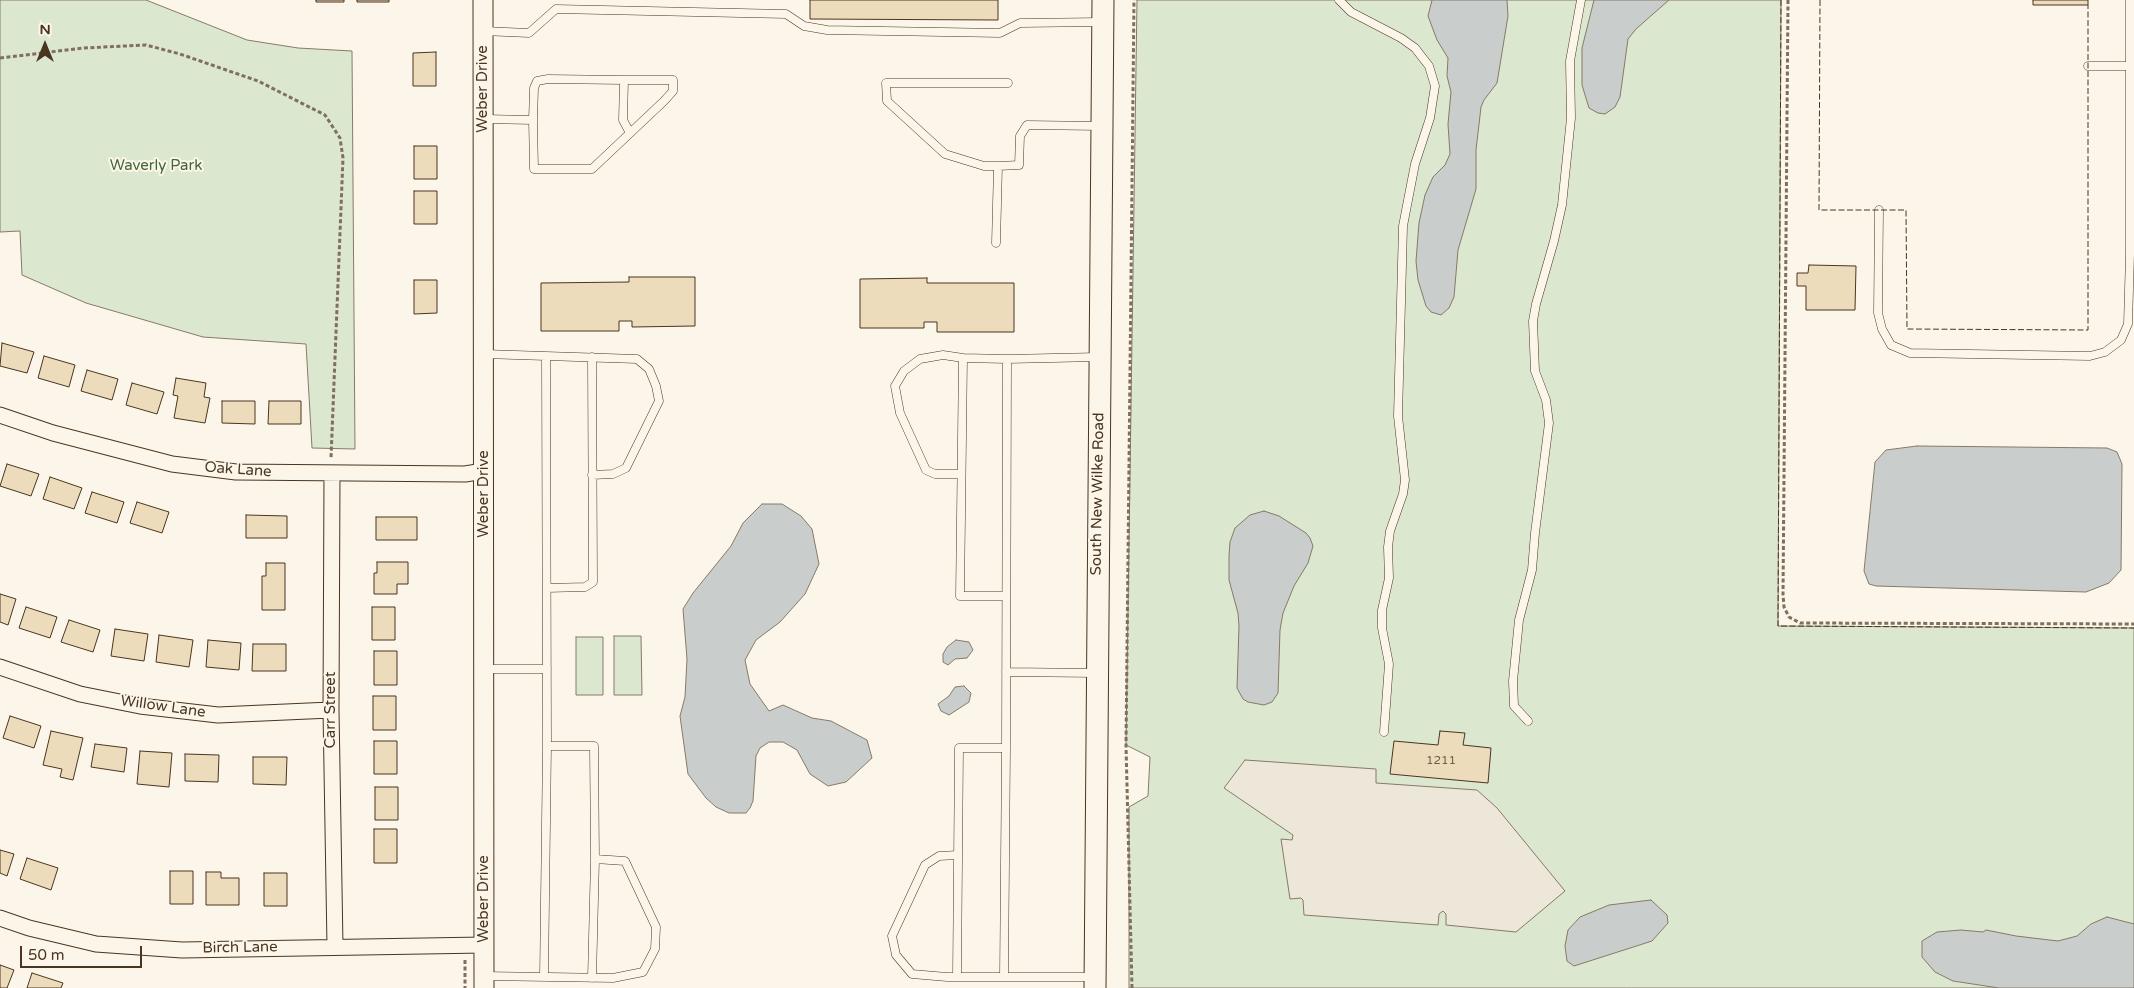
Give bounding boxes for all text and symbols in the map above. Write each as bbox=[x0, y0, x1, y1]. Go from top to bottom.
north arrow bbox=[20, 20, 70, 70]
text: N bbox=[39, 21, 51, 38]
street label: Weber Drive bbox=[474, 45, 492, 133]
park label: Waverly Park bbox=[110, 157, 202, 175]
street label: South New Wilke Road bbox=[1088, 412, 1108, 576]
street label: Weber Drive bbox=[475, 450, 493, 538]
street label: Oak Lane bbox=[204, 459, 272, 481]
street label: Carr Street bbox=[322, 671, 340, 749]
street label: Willow Lane bbox=[119, 692, 207, 722]
house number: 1211 bbox=[1426, 754, 1456, 768]
street label: Weber Drive bbox=[475, 855, 493, 943]
scale bar bbox=[22, 936, 145, 968]
street label: Birch Lane bbox=[202, 938, 278, 958]
text: 50 m bbox=[28, 946, 65, 964]

